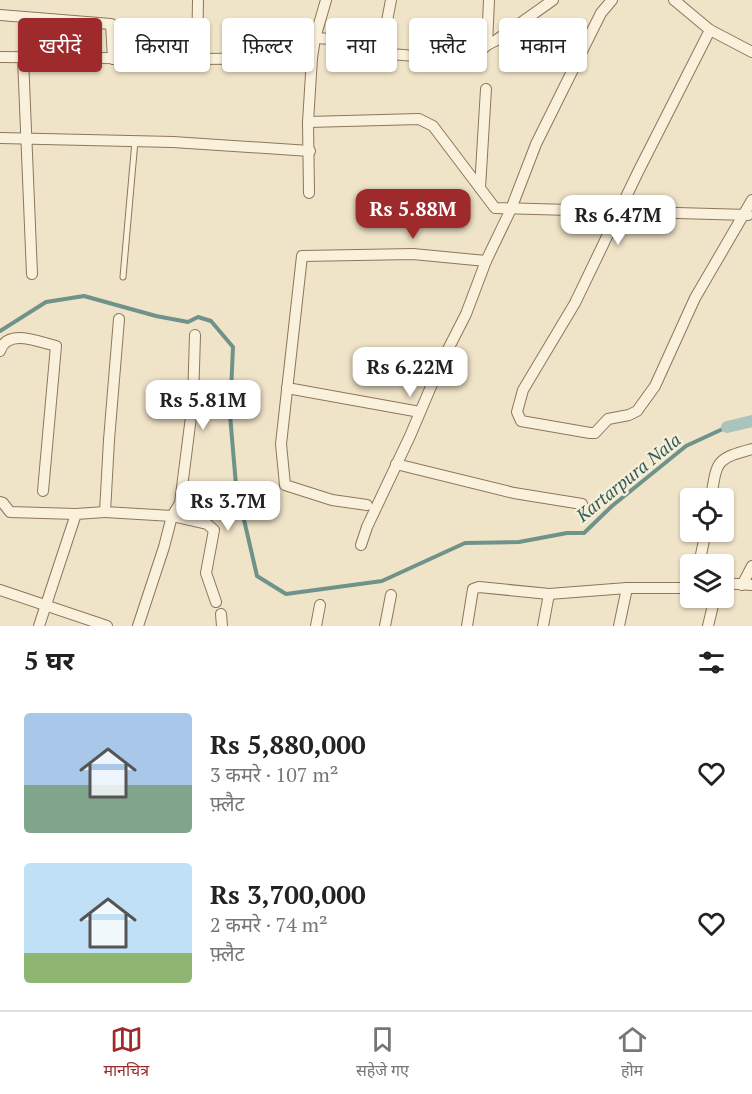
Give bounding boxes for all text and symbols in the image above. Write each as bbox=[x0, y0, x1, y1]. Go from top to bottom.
chip: खरीदें bbox=[18, 18, 102, 72]
chip: किराया bbox=[114, 18, 210, 72]
chip: फ़िल्टर bbox=[222, 18, 314, 72]
chip: नया bbox=[326, 18, 397, 72]
chip: फ़्लैट bbox=[409, 18, 487, 72]
chip: मकान bbox=[499, 18, 587, 72]
pin: Rs 5.88M bbox=[351, 189, 475, 240]
text: Rs 5.88M bbox=[370, 195, 456, 222]
pin: Rs 6.47M bbox=[556, 195, 680, 246]
text: Rs 6.47M bbox=[575, 201, 661, 228]
pin: Rs 6.22M bbox=[348, 347, 472, 398]
text: Rs 6.22M bbox=[367, 353, 453, 380]
pin: Rs 5.81M bbox=[141, 380, 265, 431]
text: Rs 5.81M bbox=[160, 386, 246, 413]
water label: Kartarpura Nala bbox=[570, 427, 685, 527]
pin: Rs 3.7M bbox=[173, 481, 283, 532]
text: Rs 3.7M bbox=[190, 487, 266, 514]
map controls bbox=[680, 488, 734, 608]
button: locate bbox=[680, 488, 734, 542]
button: layers bbox=[680, 554, 734, 608]
text: 5 घर bbox=[24, 643, 74, 677]
icon: filters bbox=[695, 646, 728, 679]
text: Rs 5,880,000 bbox=[210, 727, 366, 761]
icon: home bbox=[72, 737, 144, 809]
icon: heart bbox=[695, 757, 728, 790]
text: 3 कमरे · 107 m² bbox=[210, 761, 338, 788]
text: फ़्लैट bbox=[210, 790, 245, 817]
text: Rs 3,700,000 bbox=[210, 877, 366, 911]
icon: home bbox=[72, 887, 144, 959]
icon: heart bbox=[695, 907, 728, 940]
text: 2 कमरे · 74 m² bbox=[210, 911, 328, 938]
text: फ़्लैट bbox=[210, 940, 245, 967]
tab: मानचित्र bbox=[103, 1023, 149, 1083]
tab: सहेजे गए bbox=[356, 1023, 409, 1083]
tab: होम bbox=[616, 1023, 649, 1083]

